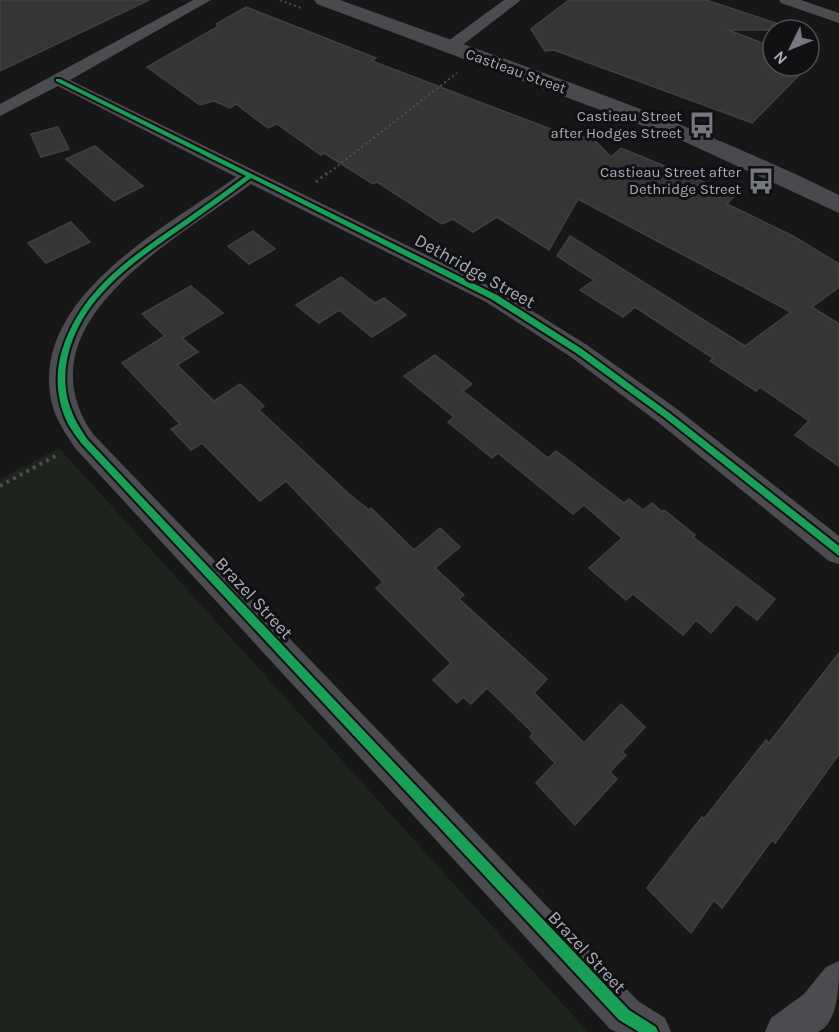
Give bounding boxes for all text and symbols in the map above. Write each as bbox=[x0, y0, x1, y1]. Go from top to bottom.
north arrow bbox=[761, 18, 821, 78]
street label: Castieau Street bbox=[463, 45, 569, 98]
text: N bbox=[770, 47, 791, 69]
place label: Castieau Street after Hodges Street bbox=[550, 107, 682, 142]
bus stop icon: Castieau Street after Hodges Street bbox=[687, 110, 717, 140]
place label: Castieau Street after Dethridge Street bbox=[600, 163, 742, 198]
bus stop icon: Castieau Street after Dethridge Street bbox=[746, 166, 776, 196]
street label: Dethridge Street bbox=[411, 229, 539, 313]
street label: Brazel Street bbox=[210, 552, 298, 644]
street label: Brazel Street bbox=[543, 906, 631, 998]

